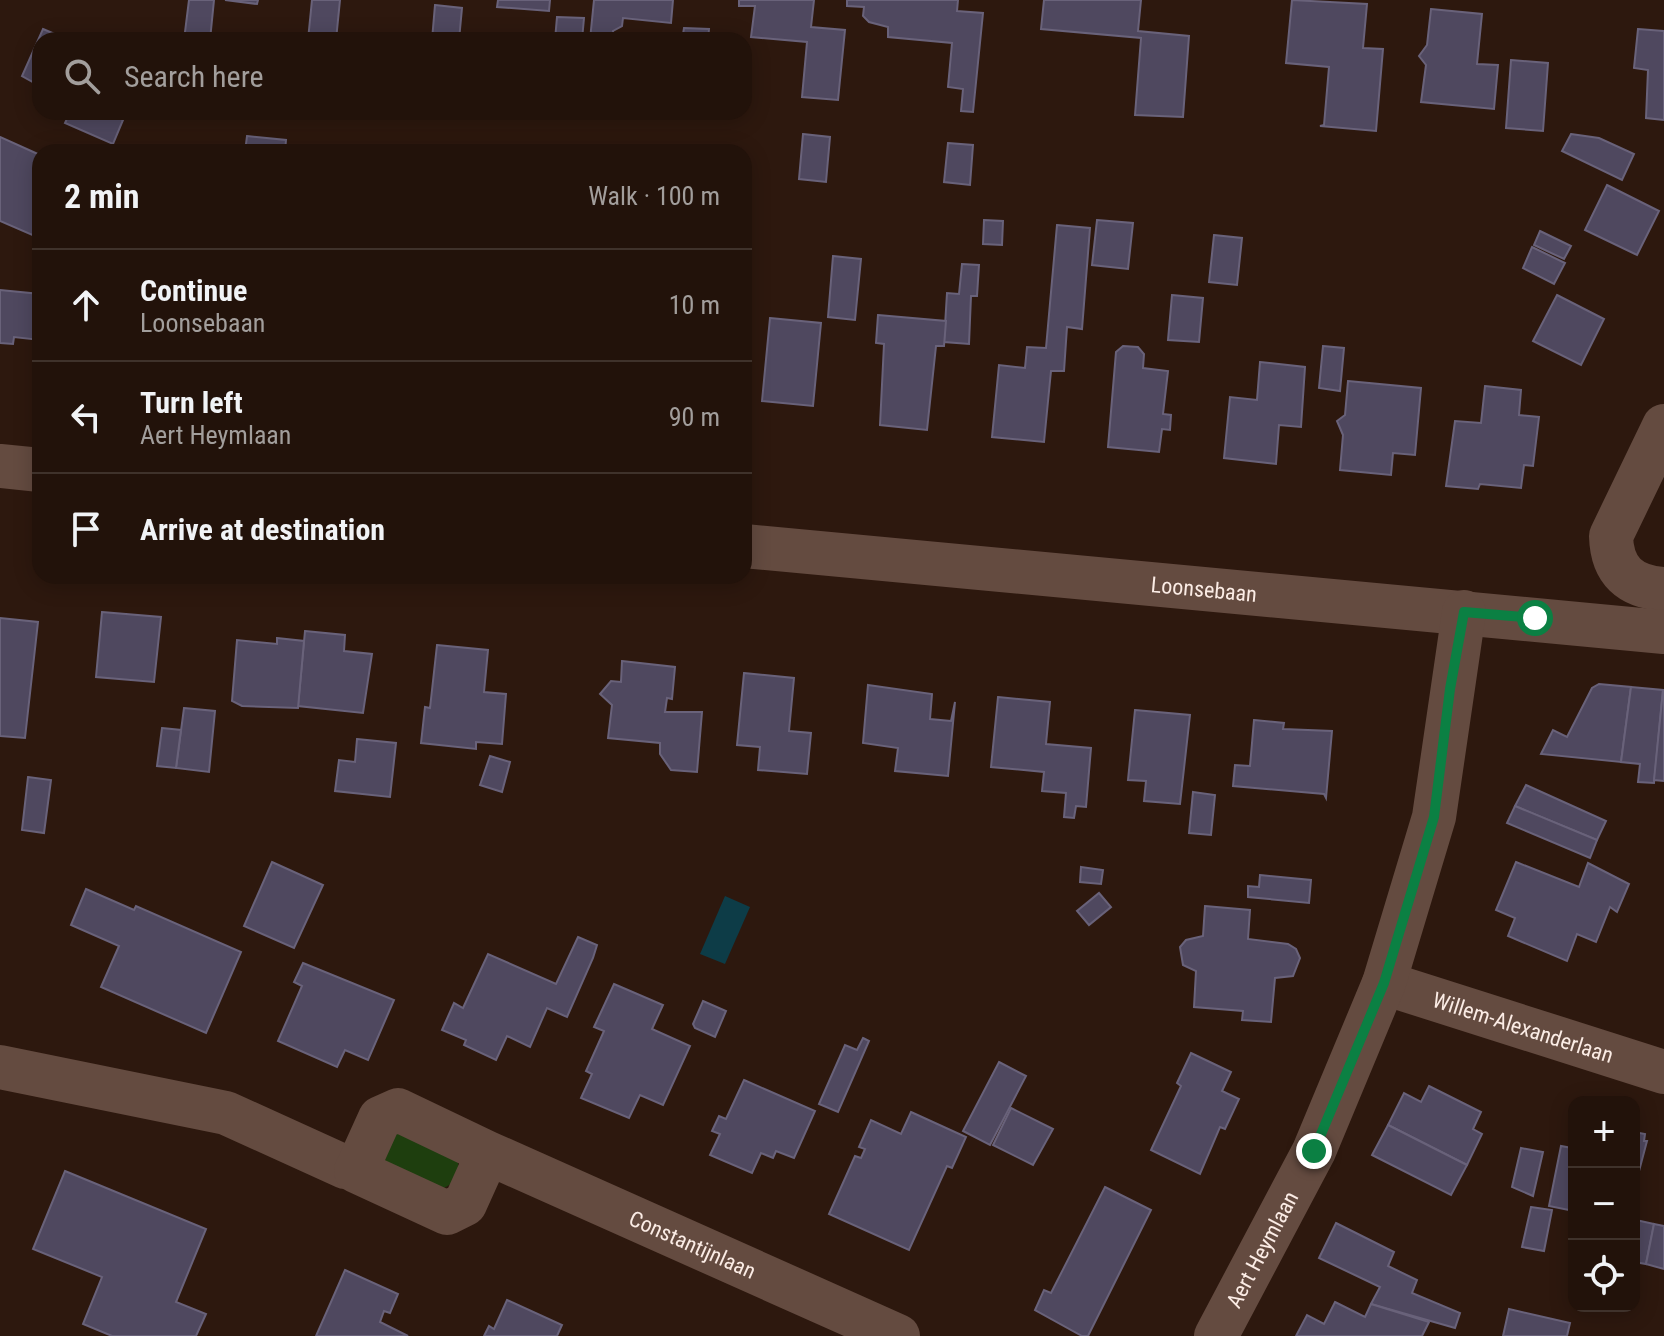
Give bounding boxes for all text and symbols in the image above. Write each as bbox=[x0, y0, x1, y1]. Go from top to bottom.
search box bbox=[32, 32, 752, 120]
icon: search bbox=[60, 54, 104, 98]
text: Search here bbox=[124, 59, 264, 94]
text: 2 min bbox=[64, 176, 140, 216]
text: Walk · 100 m bbox=[588, 181, 720, 211]
text: Continue bbox=[140, 273, 247, 308]
icon: ahead bbox=[64, 283, 108, 327]
text: 10 m bbox=[669, 290, 720, 320]
text: Loonsebaan bbox=[140, 308, 265, 338]
text: Turn left bbox=[140, 385, 243, 420]
icon: left bbox=[64, 395, 108, 439]
text: 90 m bbox=[669, 402, 720, 432]
text: Aert Heymlaan bbox=[140, 420, 291, 450]
icon: arrive bbox=[64, 507, 108, 551]
text: Arrive at destination bbox=[140, 512, 385, 547]
street label: Loonsebaan bbox=[1150, 572, 1258, 606]
route start bbox=[1517, 600, 1553, 636]
street label: Willem-Alexanderlaan bbox=[1430, 987, 1617, 1068]
map controls bbox=[1568, 1096, 1640, 1312]
button: + bbox=[1568, 1096, 1640, 1168]
route end bbox=[1296, 1133, 1332, 1169]
button: − bbox=[1568, 1168, 1640, 1240]
street label: Aert Heymlaan bbox=[1221, 1187, 1303, 1312]
street label: Constantijnlaan bbox=[625, 1205, 760, 1283]
button: locate bbox=[1568, 1240, 1640, 1312]

